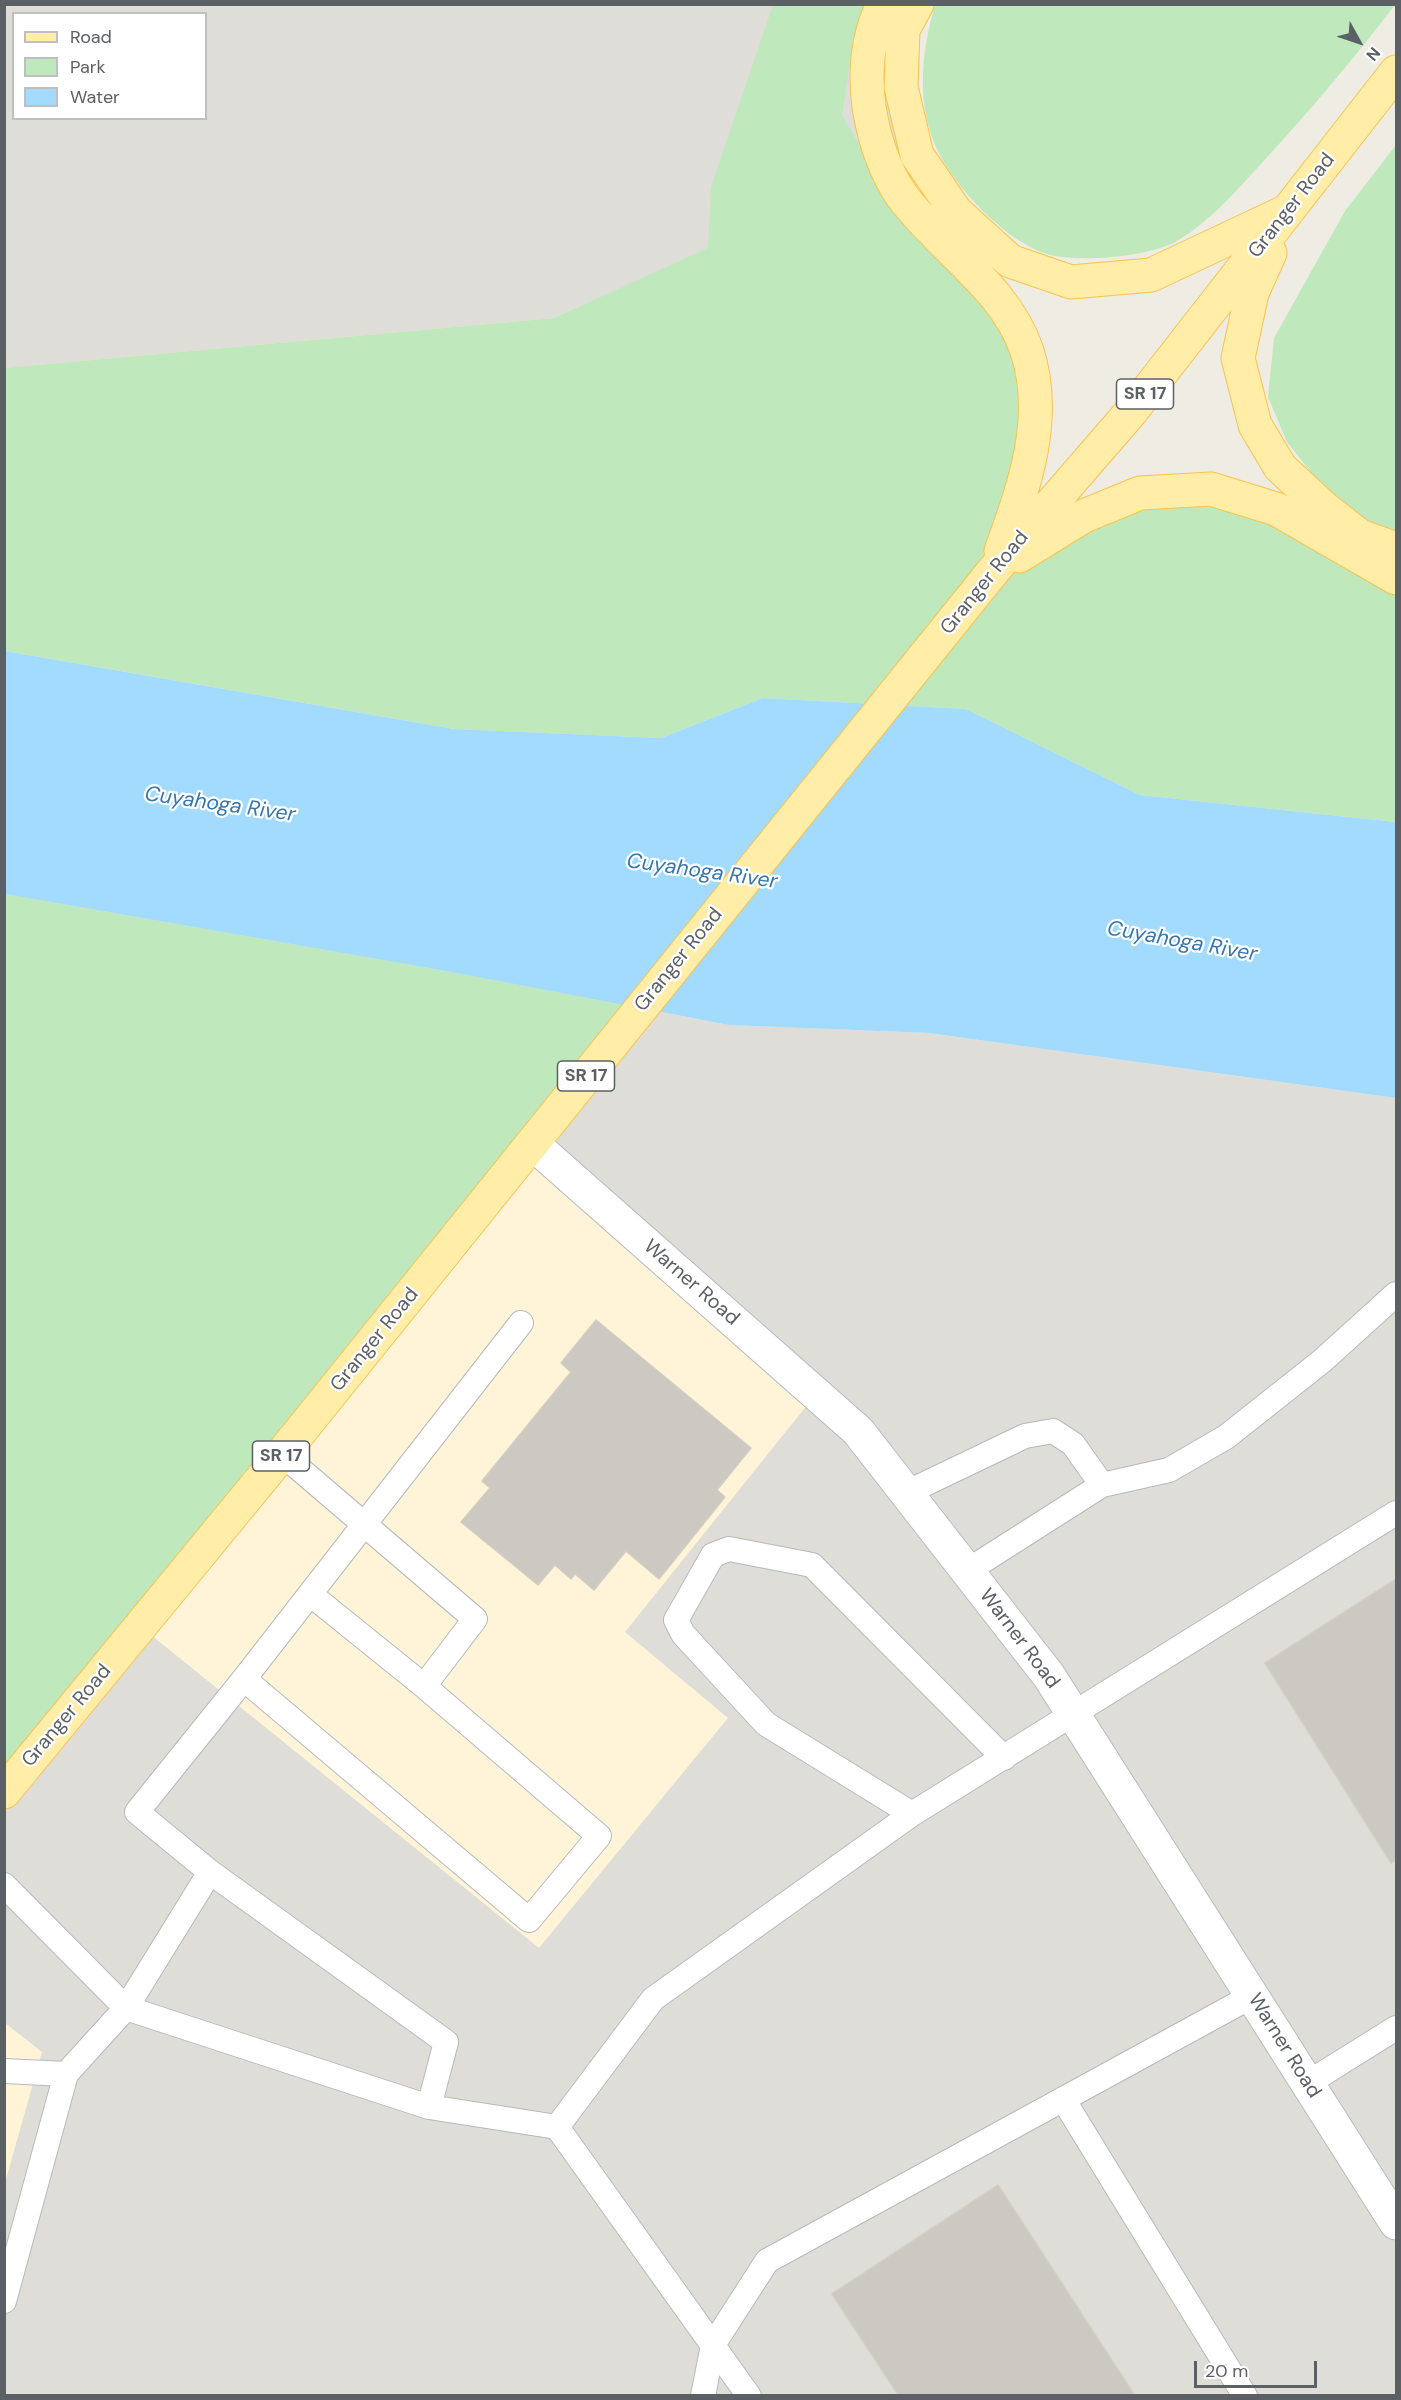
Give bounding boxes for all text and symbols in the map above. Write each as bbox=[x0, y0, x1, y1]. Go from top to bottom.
legend bbox=[12, 12, 207, 120]
north arrow bbox=[1329, 12, 1389, 72]
text: Road bbox=[70, 25, 112, 49]
text: N bbox=[1361, 43, 1385, 65]
text: Park bbox=[70, 55, 106, 79]
text: Water bbox=[70, 85, 120, 109]
street label: Granger Road bbox=[1244, 149, 1340, 263]
road number: SR 17 bbox=[1116, 379, 1174, 409]
street label: Granger Road bbox=[936, 526, 1034, 640]
water label: Cuyahoga River bbox=[143, 782, 297, 828]
water label: Cuyahoga River bbox=[625, 849, 779, 895]
street label: Granger Road bbox=[630, 903, 728, 1017]
water label: Cuyahoga River bbox=[1105, 916, 1259, 968]
road number: SR 17 bbox=[558, 1061, 614, 1091]
street label: Warner Road bbox=[638, 1235, 744, 1331]
street label: Granger Road bbox=[326, 1283, 424, 1397]
road number: SR 17 bbox=[252, 1441, 310, 1471]
street label: Warner Road bbox=[974, 1584, 1064, 1694]
street label: Granger Road bbox=[17, 1660, 117, 1772]
street label: Warner Road bbox=[1242, 1989, 1326, 2103]
scale bar bbox=[1197, 2349, 1320, 2387]
text: 20 m bbox=[1205, 2359, 1248, 2383]

